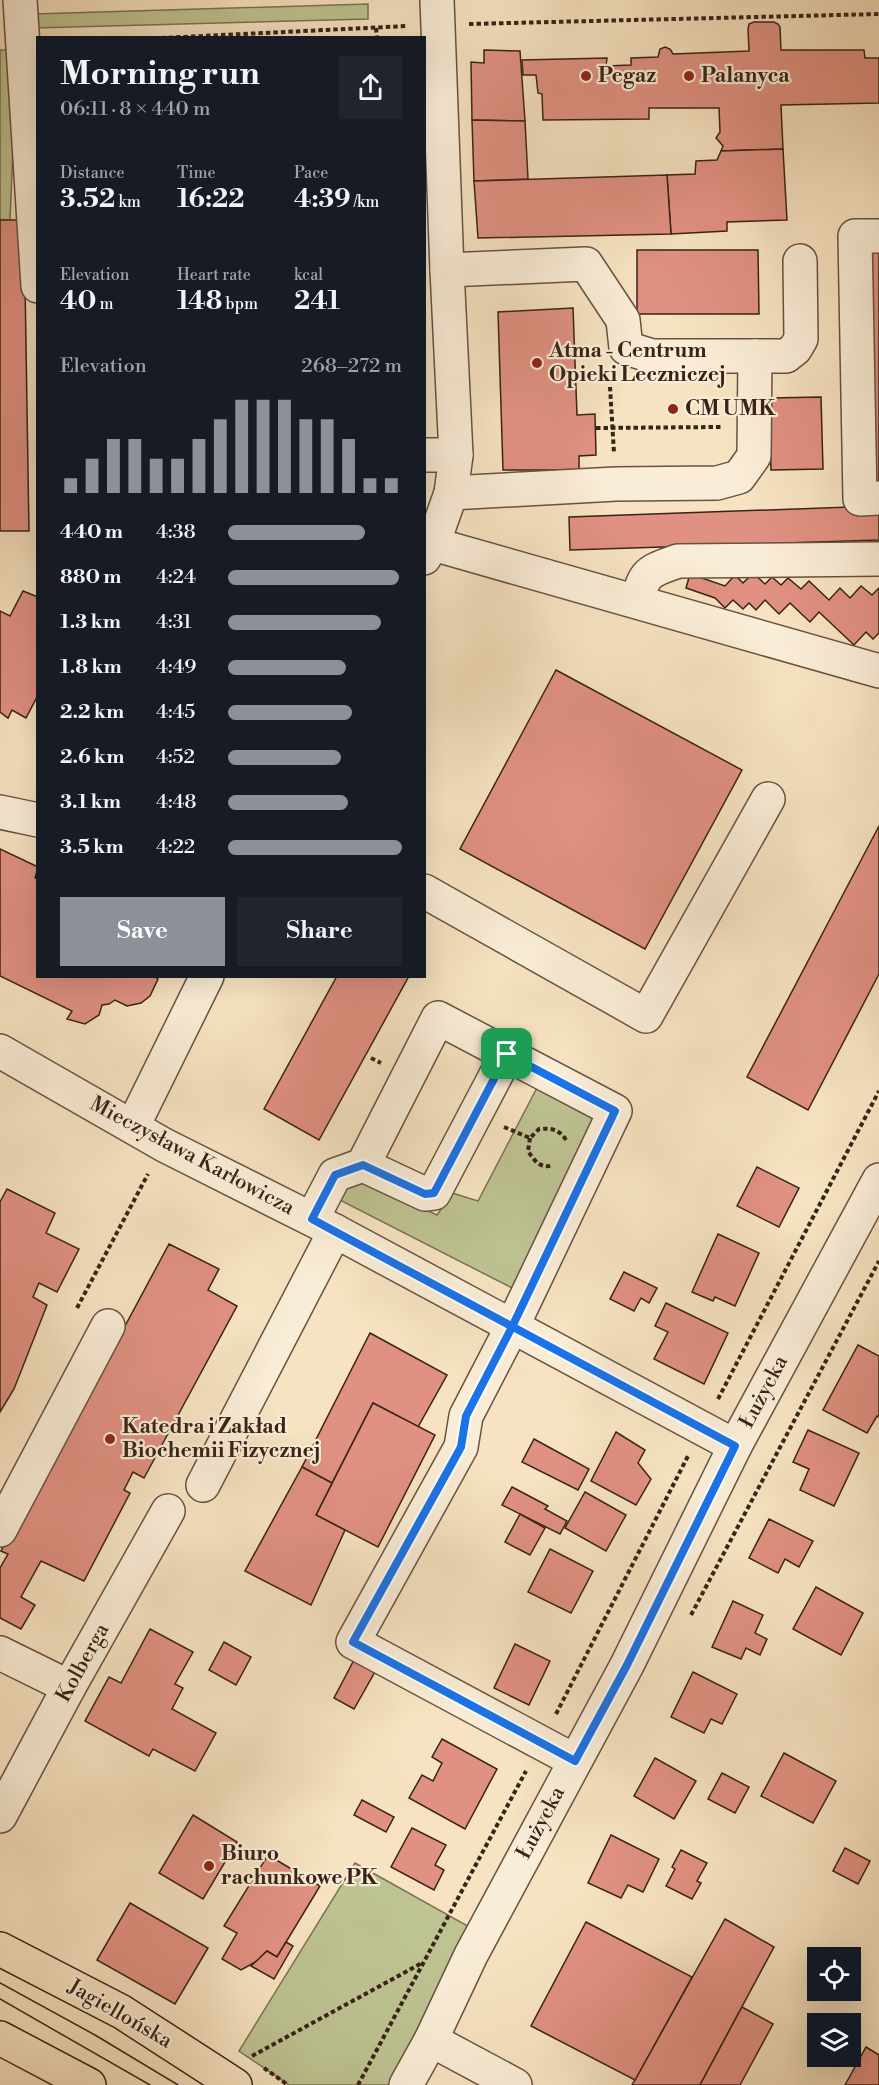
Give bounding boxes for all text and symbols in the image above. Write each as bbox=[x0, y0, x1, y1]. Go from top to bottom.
text: Morning run bbox=[60, 54, 260, 95]
button: share bbox=[339, 56, 402, 119]
place label: Pegaz bbox=[598, 63, 656, 89]
place label: Palanyca bbox=[701, 63, 790, 89]
marker: Pegaz bbox=[579, 69, 593, 83]
marker: Palanyca bbox=[682, 69, 696, 83]
text: 06:11 · 8 × 440 m bbox=[60, 97, 211, 122]
text: Distance bbox=[60, 163, 125, 183]
text: Time bbox=[177, 163, 216, 183]
text: Pace bbox=[294, 163, 328, 183]
text: 3.52 bbox=[60, 183, 115, 215]
text: 16:22 bbox=[177, 183, 245, 215]
text: 4:39 bbox=[294, 183, 351, 215]
text: km bbox=[115, 192, 141, 212]
text: /km bbox=[351, 192, 379, 212]
text: Elevation bbox=[60, 265, 129, 285]
text: Heart rate bbox=[177, 265, 251, 285]
text: kcal bbox=[294, 265, 323, 285]
text: 40 bbox=[60, 285, 96, 317]
text: 148 bbox=[177, 285, 222, 317]
text: 241 bbox=[294, 285, 340, 317]
text: m bbox=[96, 294, 114, 314]
text: bpm bbox=[222, 294, 258, 314]
place label: Atma - Centrum Opieki Leczniczej bbox=[548, 338, 726, 388]
text: Elevation bbox=[60, 354, 147, 379]
text: 268–272 m bbox=[301, 354, 402, 379]
marker: Atma - Centrum Opieki Leczniczej bbox=[530, 356, 544, 370]
place label: CM UMK bbox=[685, 396, 776, 422]
marker: CM UMK bbox=[666, 402, 680, 416]
text: 440 m bbox=[60, 520, 123, 545]
text: 4:38 bbox=[156, 520, 196, 545]
text: 880 m bbox=[60, 565, 121, 590]
text: 4:24 bbox=[156, 565, 196, 590]
text: 1.3 km bbox=[60, 610, 121, 635]
text: 4:31 bbox=[156, 610, 192, 635]
text: 1.8 km bbox=[60, 655, 122, 680]
text: 4:49 bbox=[156, 655, 196, 680]
text: 2.2 km bbox=[60, 700, 124, 725]
text: 4:45 bbox=[156, 700, 195, 725]
text: 2.6 km bbox=[60, 745, 124, 770]
text: 4:52 bbox=[156, 745, 195, 770]
text: 3.1 km bbox=[60, 790, 121, 815]
text: 4:48 bbox=[156, 790, 197, 815]
text: 3.5 km bbox=[60, 835, 124, 860]
text: 4:22 bbox=[156, 835, 195, 860]
button: Save bbox=[60, 897, 225, 966]
button: Share bbox=[237, 897, 402, 966]
pin bbox=[481, 1028, 532, 1079]
icon: arrive bbox=[490, 1037, 523, 1070]
street label: Mieczysława Karłowicza bbox=[85, 1091, 299, 1221]
street label: Łużycka bbox=[734, 1351, 794, 1433]
place label: Katedra i Zakład Biochemii Fizycznej bbox=[122, 1414, 320, 1464]
marker: Katedra i Zakład Biochemii Fizycznej bbox=[103, 1432, 117, 1446]
street label: Kolberga bbox=[51, 1619, 115, 1707]
street label: Łużycka bbox=[511, 1782, 571, 1864]
place label: Biuro rachunkowe PK bbox=[221, 1841, 379, 1891]
marker: Biuro rachunkowe PK bbox=[202, 1859, 216, 1873]
map controls bbox=[807, 1947, 861, 2067]
button: locate bbox=[807, 1947, 861, 2001]
street label: Jagiellońska bbox=[62, 1973, 177, 2054]
button: layers bbox=[807, 2013, 861, 2067]

